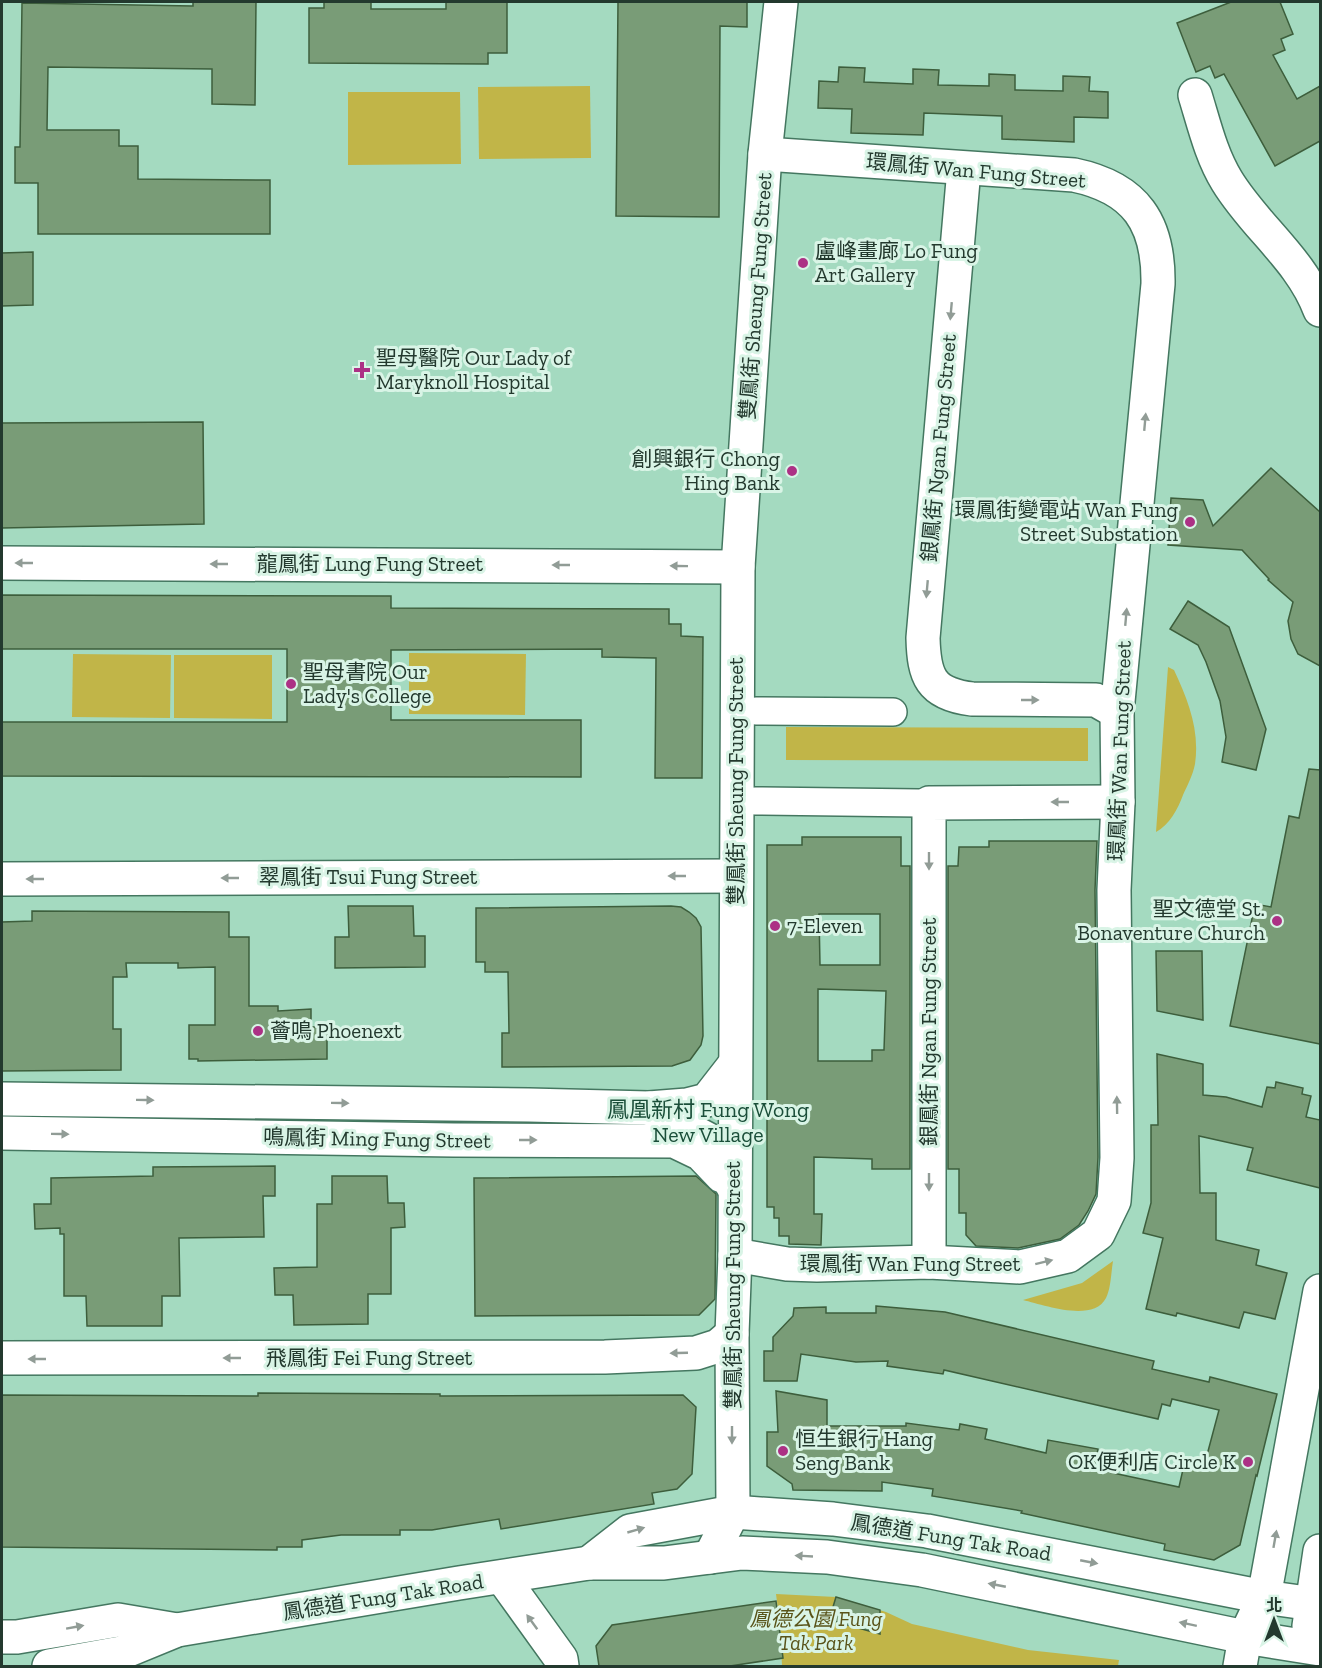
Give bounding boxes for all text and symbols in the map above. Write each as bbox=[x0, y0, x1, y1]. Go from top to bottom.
street label: 環鳳街 Wan Fung Street bbox=[865, 148, 1087, 193]
street label: 雙鳳街 Sheung Fung Street bbox=[734, 171, 777, 420]
place label: 盧峰畫廊 Lo Fung Art Gallery bbox=[815, 238, 978, 287]
marker: 盧峰畫廊 Lo Fung Art Gallery bbox=[796, 256, 810, 270]
one-way arrow bbox=[946, 301, 956, 320]
street label: 銀鳳街 Ngan Fung Street bbox=[916, 333, 961, 563]
place label: 聖母醫院 Our Lady of Maryknoll Hospital bbox=[376, 345, 572, 394]
marker: 聖母醫院 Our Lady of Maryknoll Hospital bbox=[353, 361, 371, 379]
one-way arrow bbox=[1140, 413, 1150, 432]
place label: 創興銀行 Chong Hing Bank bbox=[632, 446, 780, 495]
marker: 創興銀行 Chong Hing Bank bbox=[785, 464, 799, 478]
place label: 環鳳街變電站 Wan Fung Street Substation bbox=[955, 497, 1178, 546]
marker: 環鳳街變電站 Wan Fung Street Substation bbox=[1183, 515, 1197, 529]
street label: 龍鳳街 Lung Fung Street bbox=[257, 551, 483, 576]
one-way arrow bbox=[14, 558, 33, 568]
one-way arrow bbox=[209, 559, 228, 569]
one-way arrow bbox=[551, 560, 570, 570]
one-way arrow bbox=[670, 561, 689, 571]
one-way arrow bbox=[922, 579, 932, 598]
one-way arrow bbox=[1121, 607, 1131, 626]
street label: 環鳳街 Wan Fung Street bbox=[1103, 640, 1136, 862]
street label: 雙鳳街 Sheung Fung Street bbox=[723, 657, 748, 905]
place label: 聖母書院 Our Lady's College bbox=[303, 659, 432, 708]
marker: 聖母書院 Our Lady's College bbox=[284, 677, 298, 691]
one-way arrow bbox=[1021, 695, 1040, 705]
one-way arrow bbox=[1050, 798, 1069, 807]
one-way arrow bbox=[924, 852, 934, 871]
street label: 翠鳳街 Tsui Fung Street bbox=[259, 864, 478, 889]
one-way arrow bbox=[667, 871, 686, 881]
one-way arrow bbox=[220, 873, 239, 883]
one-way arrow bbox=[25, 874, 44, 884]
place label: 聖文德堂 St. Bonaventure Church bbox=[1077, 896, 1265, 945]
place label: 7-Eleven bbox=[787, 913, 863, 938]
marker: 聖文德堂 St. Bonaventure Church bbox=[1270, 914, 1284, 928]
street label: 銀鳳街 Ngan Fung Street bbox=[916, 918, 941, 1146]
marker: 7-Eleven bbox=[768, 919, 782, 933]
place label: 薈鳴 Phoenext bbox=[270, 1018, 402, 1043]
marker: 薈鳴 Phoenext bbox=[251, 1024, 265, 1038]
one-way arrow bbox=[135, 1095, 154, 1105]
district label: 鳳凰新村 Fung Wong New Village bbox=[607, 1096, 809, 1148]
one-way arrow bbox=[1112, 1096, 1122, 1115]
one-way arrow bbox=[330, 1098, 349, 1108]
street label: 鳴鳳街 Ming Fung Street bbox=[263, 1124, 491, 1153]
one-way arrow bbox=[50, 1130, 69, 1139]
one-way arrow bbox=[518, 1135, 537, 1145]
street label: 雙鳳街 Sheung Fung Street bbox=[720, 1161, 745, 1409]
one-way arrow bbox=[924, 1173, 934, 1192]
street label: 環鳳街 Wan Fung Street bbox=[800, 1251, 1020, 1276]
one-way arrow bbox=[1034, 1256, 1053, 1266]
street label: 飛鳳街 Fei Fung Street bbox=[266, 1345, 473, 1370]
one-way arrow bbox=[669, 1349, 688, 1358]
one-way arrow bbox=[222, 1353, 241, 1363]
one-way arrow bbox=[27, 1354, 46, 1364]
one-way arrow bbox=[727, 1425, 737, 1444]
place label: 恒生銀行 Hang Seng Bank bbox=[795, 1426, 934, 1475]
marker: 恒生銀行 Hang Seng Bank bbox=[776, 1444, 790, 1458]
place label: OK便利店 Circle K bbox=[1068, 1449, 1237, 1474]
marker: OK便利店 Circle K bbox=[1241, 1455, 1255, 1469]
street label: 鳳德道 Fung Tak Road bbox=[849, 1509, 1054, 1566]
one-way arrow bbox=[628, 1525, 646, 1534]
one-way arrow bbox=[1270, 1529, 1279, 1548]
one-way arrow bbox=[795, 1552, 814, 1561]
one-way arrow bbox=[1079, 1558, 1098, 1567]
street label: 鳳德道 Fung Tak Road bbox=[281, 1568, 485, 1625]
one-way arrow bbox=[987, 1580, 1006, 1589]
north arrow bbox=[1244, 1590, 1304, 1650]
text: 北 bbox=[1266, 1596, 1282, 1615]
park label: 鳳德公園 Fung Tak Park bbox=[750, 1606, 883, 1655]
one-way arrow bbox=[527, 1614, 539, 1629]
one-way arrow bbox=[1178, 1619, 1197, 1628]
one-way arrow bbox=[66, 1622, 85, 1631]

